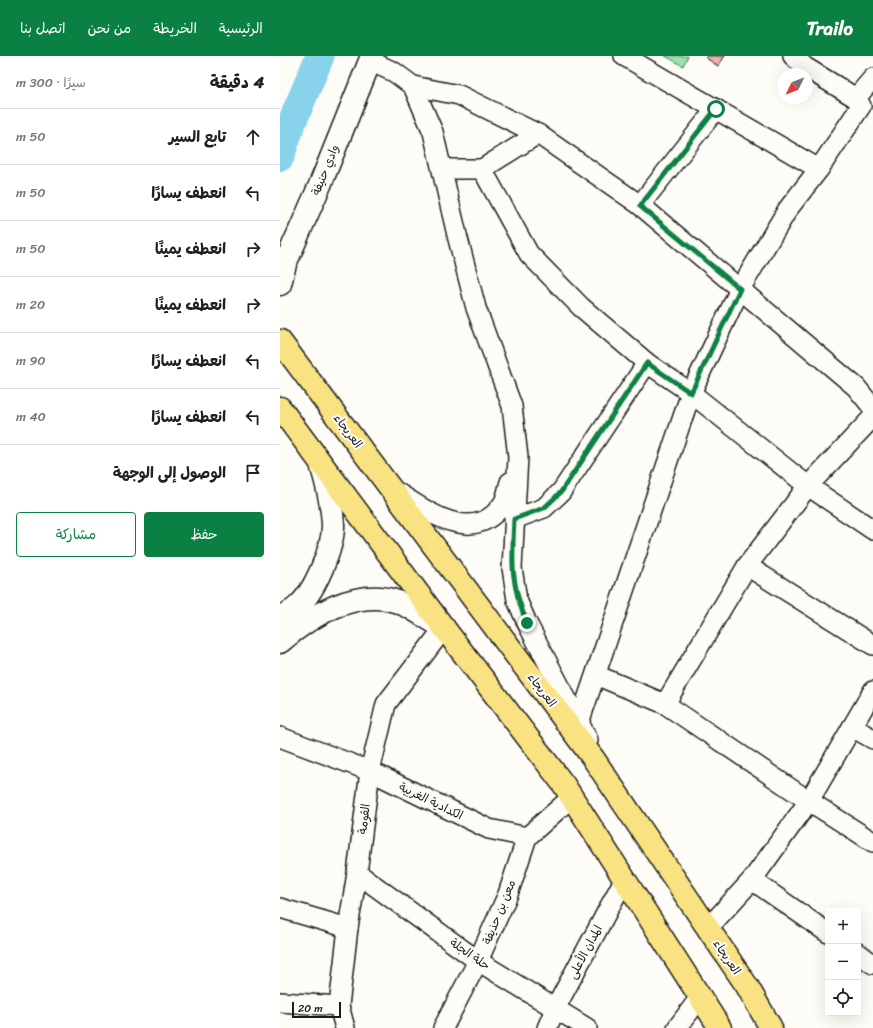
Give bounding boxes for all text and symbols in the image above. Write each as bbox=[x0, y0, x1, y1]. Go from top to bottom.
text: Trailo bbox=[807, 12, 853, 45]
text: اتصل بنا bbox=[20, 16, 66, 41]
text: من نحن bbox=[88, 16, 131, 41]
text: الخريطة bbox=[153, 16, 197, 41]
text: الرئيسية bbox=[219, 16, 263, 41]
text: 4 دقيقة bbox=[210, 67, 264, 97]
north arrow bbox=[777, 68, 813, 104]
text: سيرًا · 300 m bbox=[16, 71, 86, 94]
route start bbox=[707, 100, 725, 118]
text: تابع السير bbox=[169, 124, 226, 150]
text: 50 m bbox=[16, 125, 46, 148]
icon: ahead bbox=[242, 126, 264, 148]
street label: وادي حنيفة bbox=[305, 141, 345, 199]
text: انعطف يسارًا bbox=[151, 180, 226, 206]
text: 50 m bbox=[16, 181, 46, 204]
icon: left bbox=[242, 182, 264, 204]
text: انعطف يمينًا bbox=[155, 236, 226, 262]
text: 50 m bbox=[16, 237, 46, 260]
icon: right bbox=[242, 238, 264, 260]
text: انعطف يمينًا bbox=[155, 292, 226, 318]
text: 20 m bbox=[16, 293, 45, 316]
icon: right bbox=[242, 294, 264, 316]
text: انعطف يسارًا bbox=[151, 348, 226, 374]
text: 90 m bbox=[16, 349, 46, 372]
icon: left bbox=[242, 350, 264, 372]
text: انعطف يسارًا bbox=[151, 404, 226, 430]
text: 40 m bbox=[16, 405, 46, 428]
icon: left bbox=[242, 406, 264, 428]
street label: العريجاء bbox=[328, 409, 369, 453]
text: الوصول إلى الوجهة bbox=[113, 460, 226, 486]
icon: arrive bbox=[242, 462, 264, 484]
button: مشاركة bbox=[16, 512, 136, 557]
button: حفظ bbox=[144, 512, 264, 557]
route end bbox=[518, 614, 536, 632]
street label: العريجاء bbox=[522, 668, 563, 712]
street label: الكدادية الغربية bbox=[395, 776, 467, 826]
street label: القومة bbox=[351, 802, 377, 835]
street label: معن بن حذيفة bbox=[476, 876, 522, 948]
map controls bbox=[825, 908, 861, 1016]
button: + bbox=[825, 908, 861, 944]
street label: المدان الأعلى bbox=[562, 921, 608, 983]
street label: حلة الجلة bbox=[445, 932, 495, 976]
street label: العريجاء bbox=[707, 935, 747, 979]
button: − bbox=[825, 944, 861, 980]
button: locate bbox=[825, 980, 861, 1016]
text: 20 m bbox=[298, 999, 323, 1018]
scale bar bbox=[292, 1000, 341, 1019]

